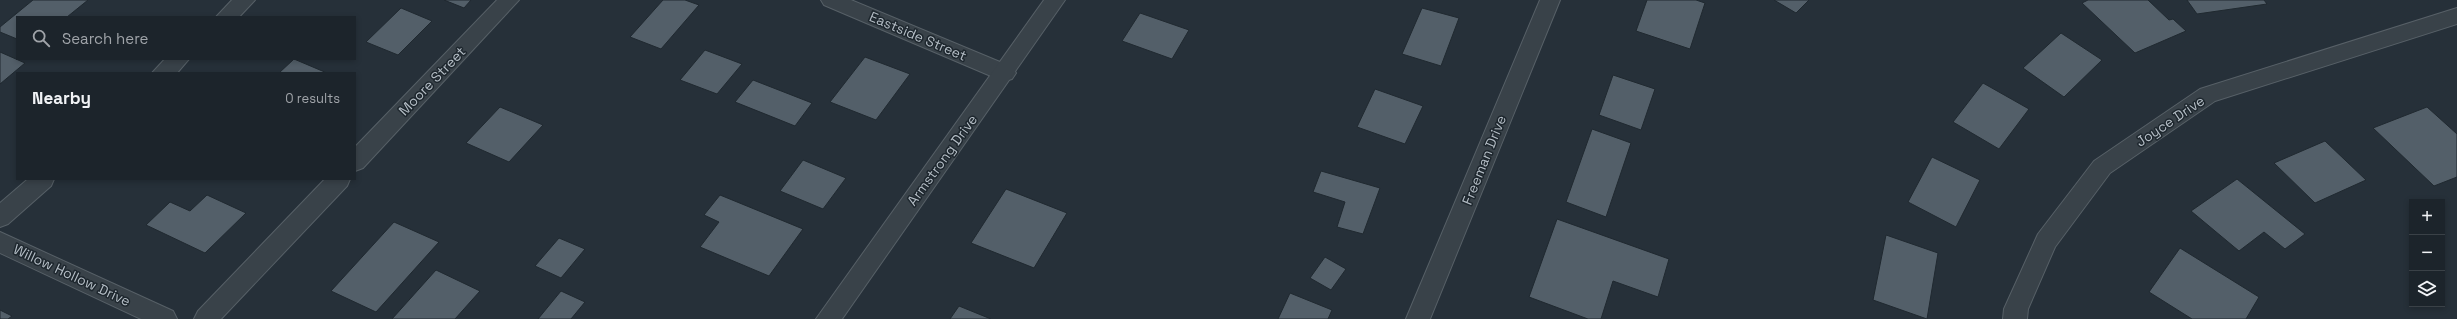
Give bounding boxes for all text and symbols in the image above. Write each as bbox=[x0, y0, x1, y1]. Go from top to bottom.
street label: Eastside Street bbox=[867, 7, 969, 65]
search box bbox=[16, 16, 356, 60]
icon: search bbox=[30, 27, 52, 49]
text: Search here bbox=[62, 29, 148, 48]
street label: Moore Street bbox=[395, 43, 469, 119]
text: Nearby bbox=[32, 87, 91, 109]
text: 0 results bbox=[285, 90, 340, 107]
street label: Joyce Drive bbox=[2132, 91, 2208, 151]
street label: Armstrong Drive bbox=[903, 111, 981, 209]
street label: Freeman Drive bbox=[1458, 113, 1510, 207]
map controls bbox=[2409, 199, 2445, 307]
button: + bbox=[2409, 199, 2445, 235]
button: − bbox=[2409, 235, 2445, 271]
street label: Willow Hollow Drive bbox=[10, 240, 134, 310]
button: layers bbox=[2409, 271, 2445, 307]

